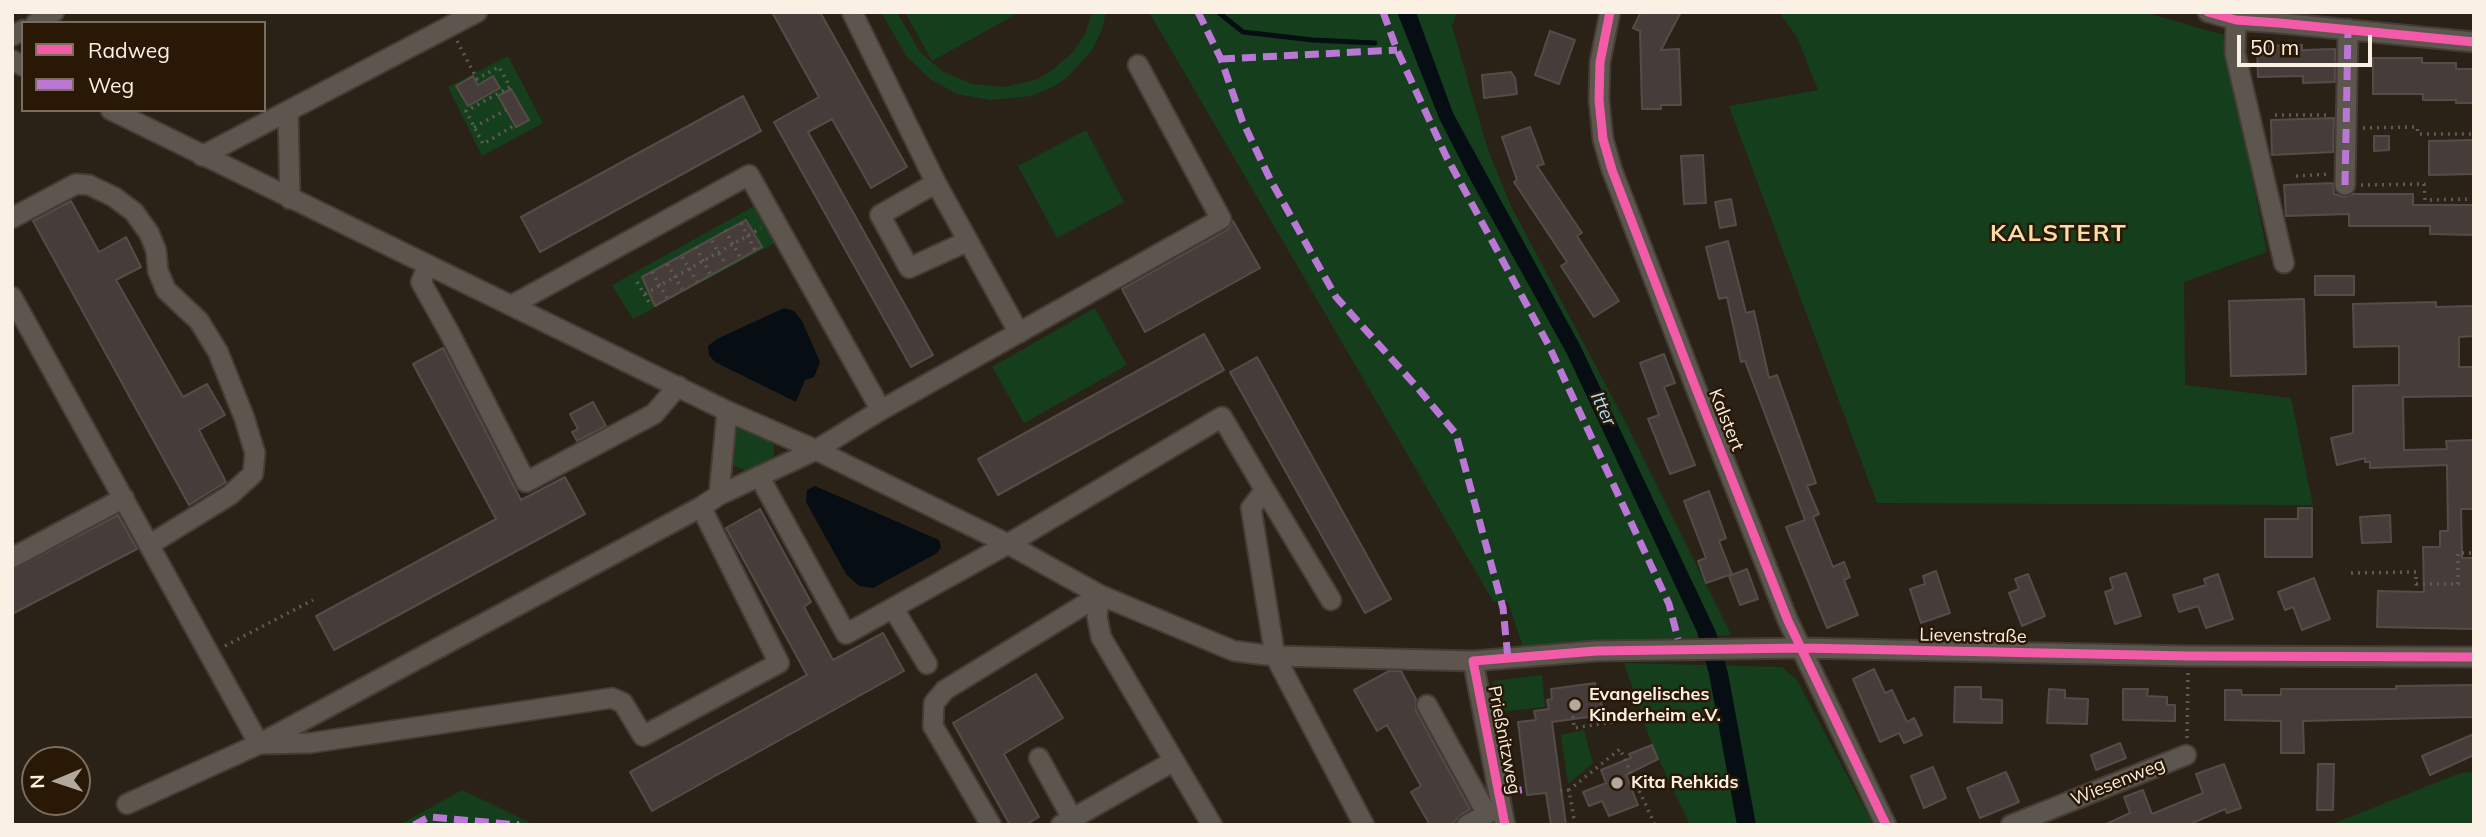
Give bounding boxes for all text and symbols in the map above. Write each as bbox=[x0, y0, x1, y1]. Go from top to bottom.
legend bbox=[21, 21, 266, 112]
scale bar bbox=[2241, 21, 2376, 65]
text: 50 m bbox=[2250, 34, 2299, 60]
text: Radweg bbox=[88, 37, 170, 63]
text: Weg bbox=[88, 72, 134, 98]
district label: KALSTERT bbox=[1991, 220, 2127, 248]
street label: Kalstert bbox=[1704, 386, 1748, 454]
water label: Itter bbox=[1585, 388, 1621, 430]
street label: Lievenstraße bbox=[1919, 624, 2027, 648]
street label: Prießnitzweg bbox=[1483, 684, 1525, 796]
place label: Evangelisches Kinderheim e.V. bbox=[1589, 684, 1721, 726]
marker: Evangelisches Kinderheim e.V. bbox=[1567, 697, 1583, 713]
north arrow bbox=[21, 746, 91, 816]
street label: Wiesenweg bbox=[2068, 753, 2168, 811]
place label: Kita Rehkids bbox=[1631, 772, 1739, 794]
text: N bbox=[25, 774, 49, 789]
marker: Kita Rehkids bbox=[1609, 775, 1625, 791]

